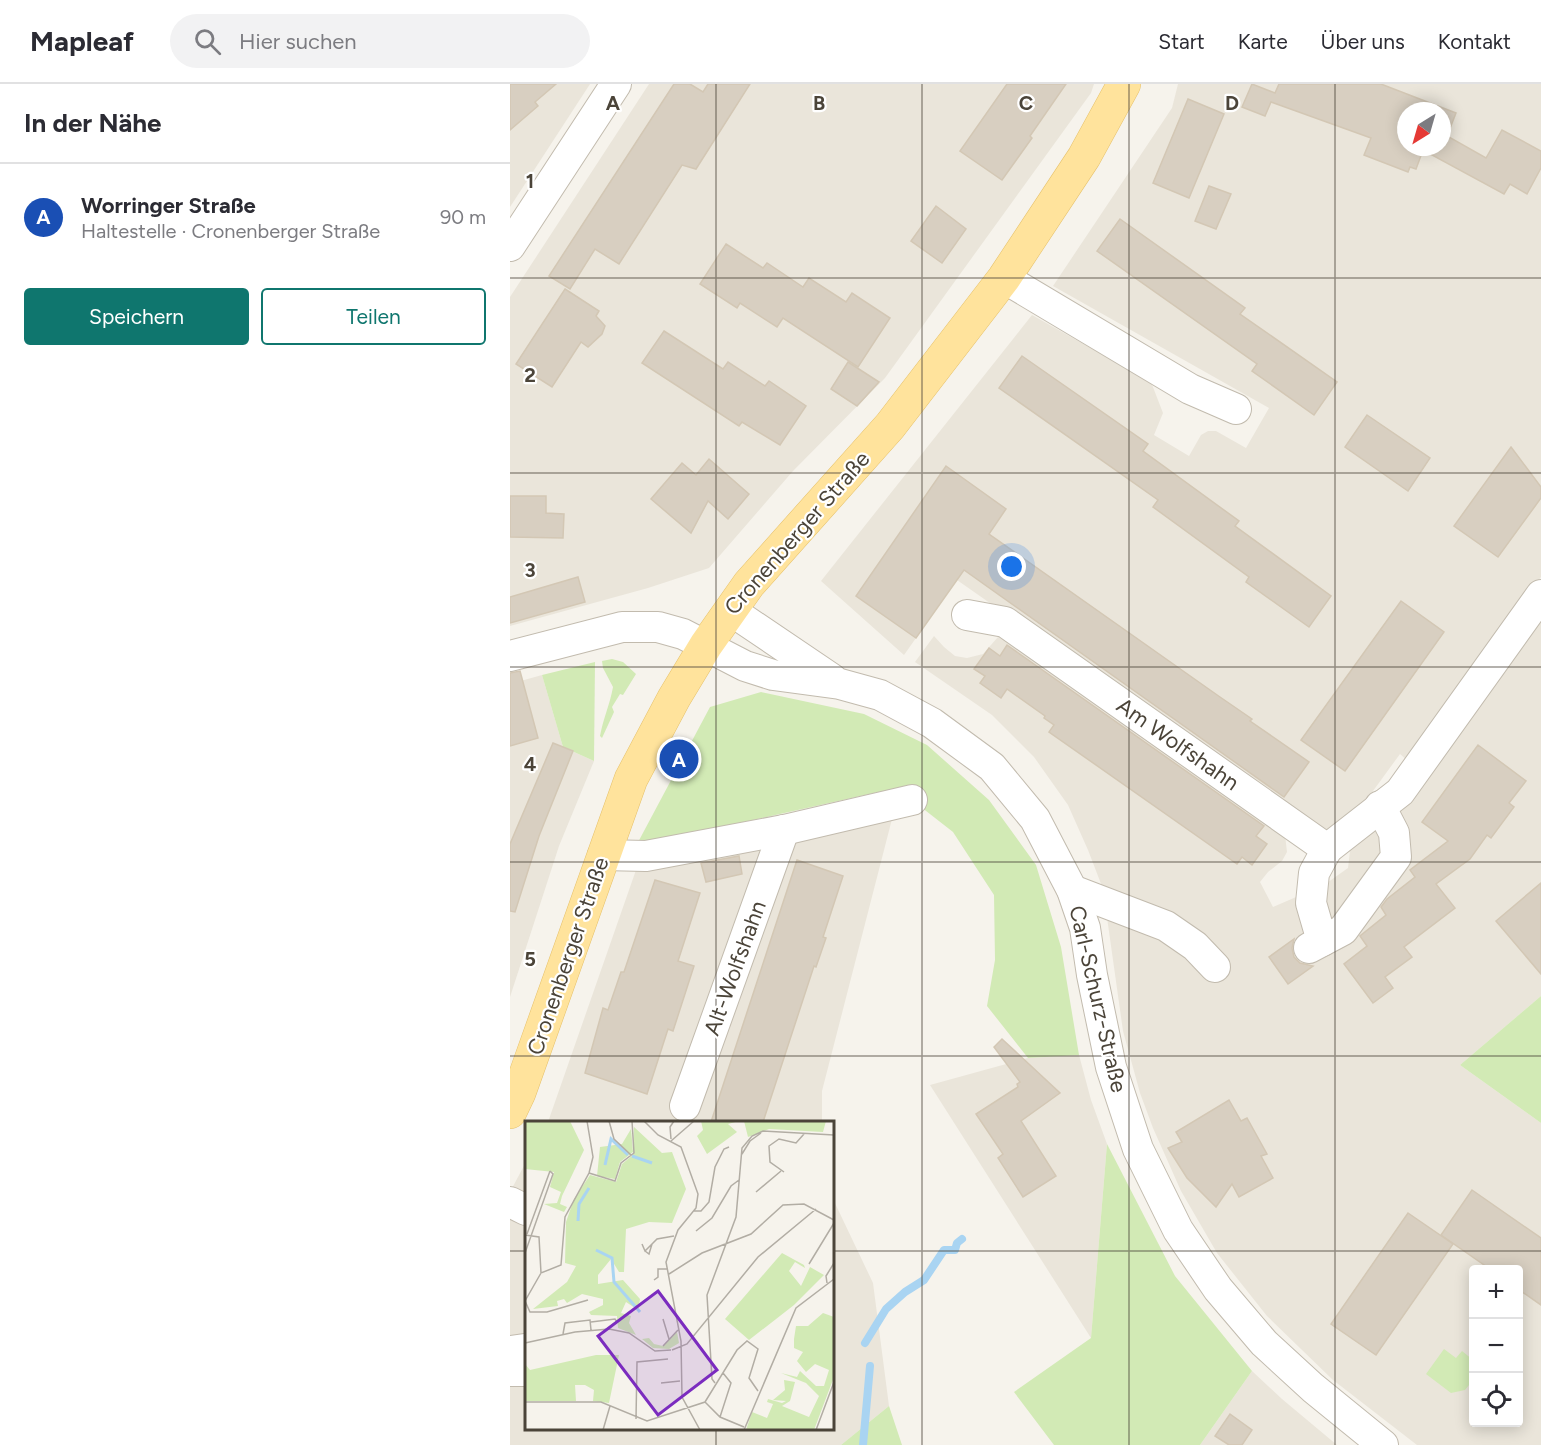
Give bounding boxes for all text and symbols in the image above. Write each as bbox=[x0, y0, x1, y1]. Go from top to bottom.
search box bbox=[170, 14, 590, 68]
text: Mapleaf bbox=[30, 24, 134, 58]
icon: search bbox=[191, 25, 224, 58]
text: Hier suchen bbox=[239, 28, 357, 55]
text: Start bbox=[1158, 29, 1205, 54]
text: Karte bbox=[1238, 29, 1288, 54]
text: Über uns bbox=[1321, 29, 1405, 54]
text: Kontakt bbox=[1438, 29, 1511, 54]
text: A bbox=[606, 91, 621, 115]
text: B bbox=[813, 91, 825, 115]
text: C bbox=[1019, 91, 1033, 115]
text: D bbox=[1225, 91, 1239, 115]
north arrow bbox=[1397, 102, 1451, 156]
text: In der Nähe bbox=[24, 107, 161, 139]
text: 1 bbox=[526, 169, 534, 193]
text: Worringer Straße bbox=[81, 192, 256, 219]
text: A bbox=[36, 205, 51, 229]
text: 90 m bbox=[440, 205, 486, 229]
text: Haltestelle · Cronenberger Straße bbox=[81, 219, 380, 243]
button: Speichern bbox=[24, 288, 249, 345]
button: Teilen bbox=[261, 288, 486, 345]
text: 2 bbox=[524, 363, 536, 387]
street label: Cronenberger Straße bbox=[719, 446, 875, 620]
your location bbox=[997, 552, 1026, 581]
text: 3 bbox=[524, 558, 536, 582]
street label: Am Wolfshahn bbox=[1112, 692, 1244, 796]
pin: A bbox=[660, 736, 698, 782]
text: 4 bbox=[524, 752, 537, 776]
street label: Cronenberger Straße bbox=[521, 853, 615, 1059]
street label: Alt-Wolfshahn bbox=[698, 897, 772, 1039]
street label: Carl-Schurz-Straße bbox=[1063, 903, 1133, 1095]
text: 5 bbox=[524, 947, 536, 971]
inset map bbox=[525, 1121, 834, 1430]
map controls bbox=[1469, 1265, 1523, 1427]
button: + bbox=[1469, 1265, 1523, 1319]
button: − bbox=[1469, 1319, 1523, 1373]
button: locate bbox=[1469, 1373, 1523, 1427]

